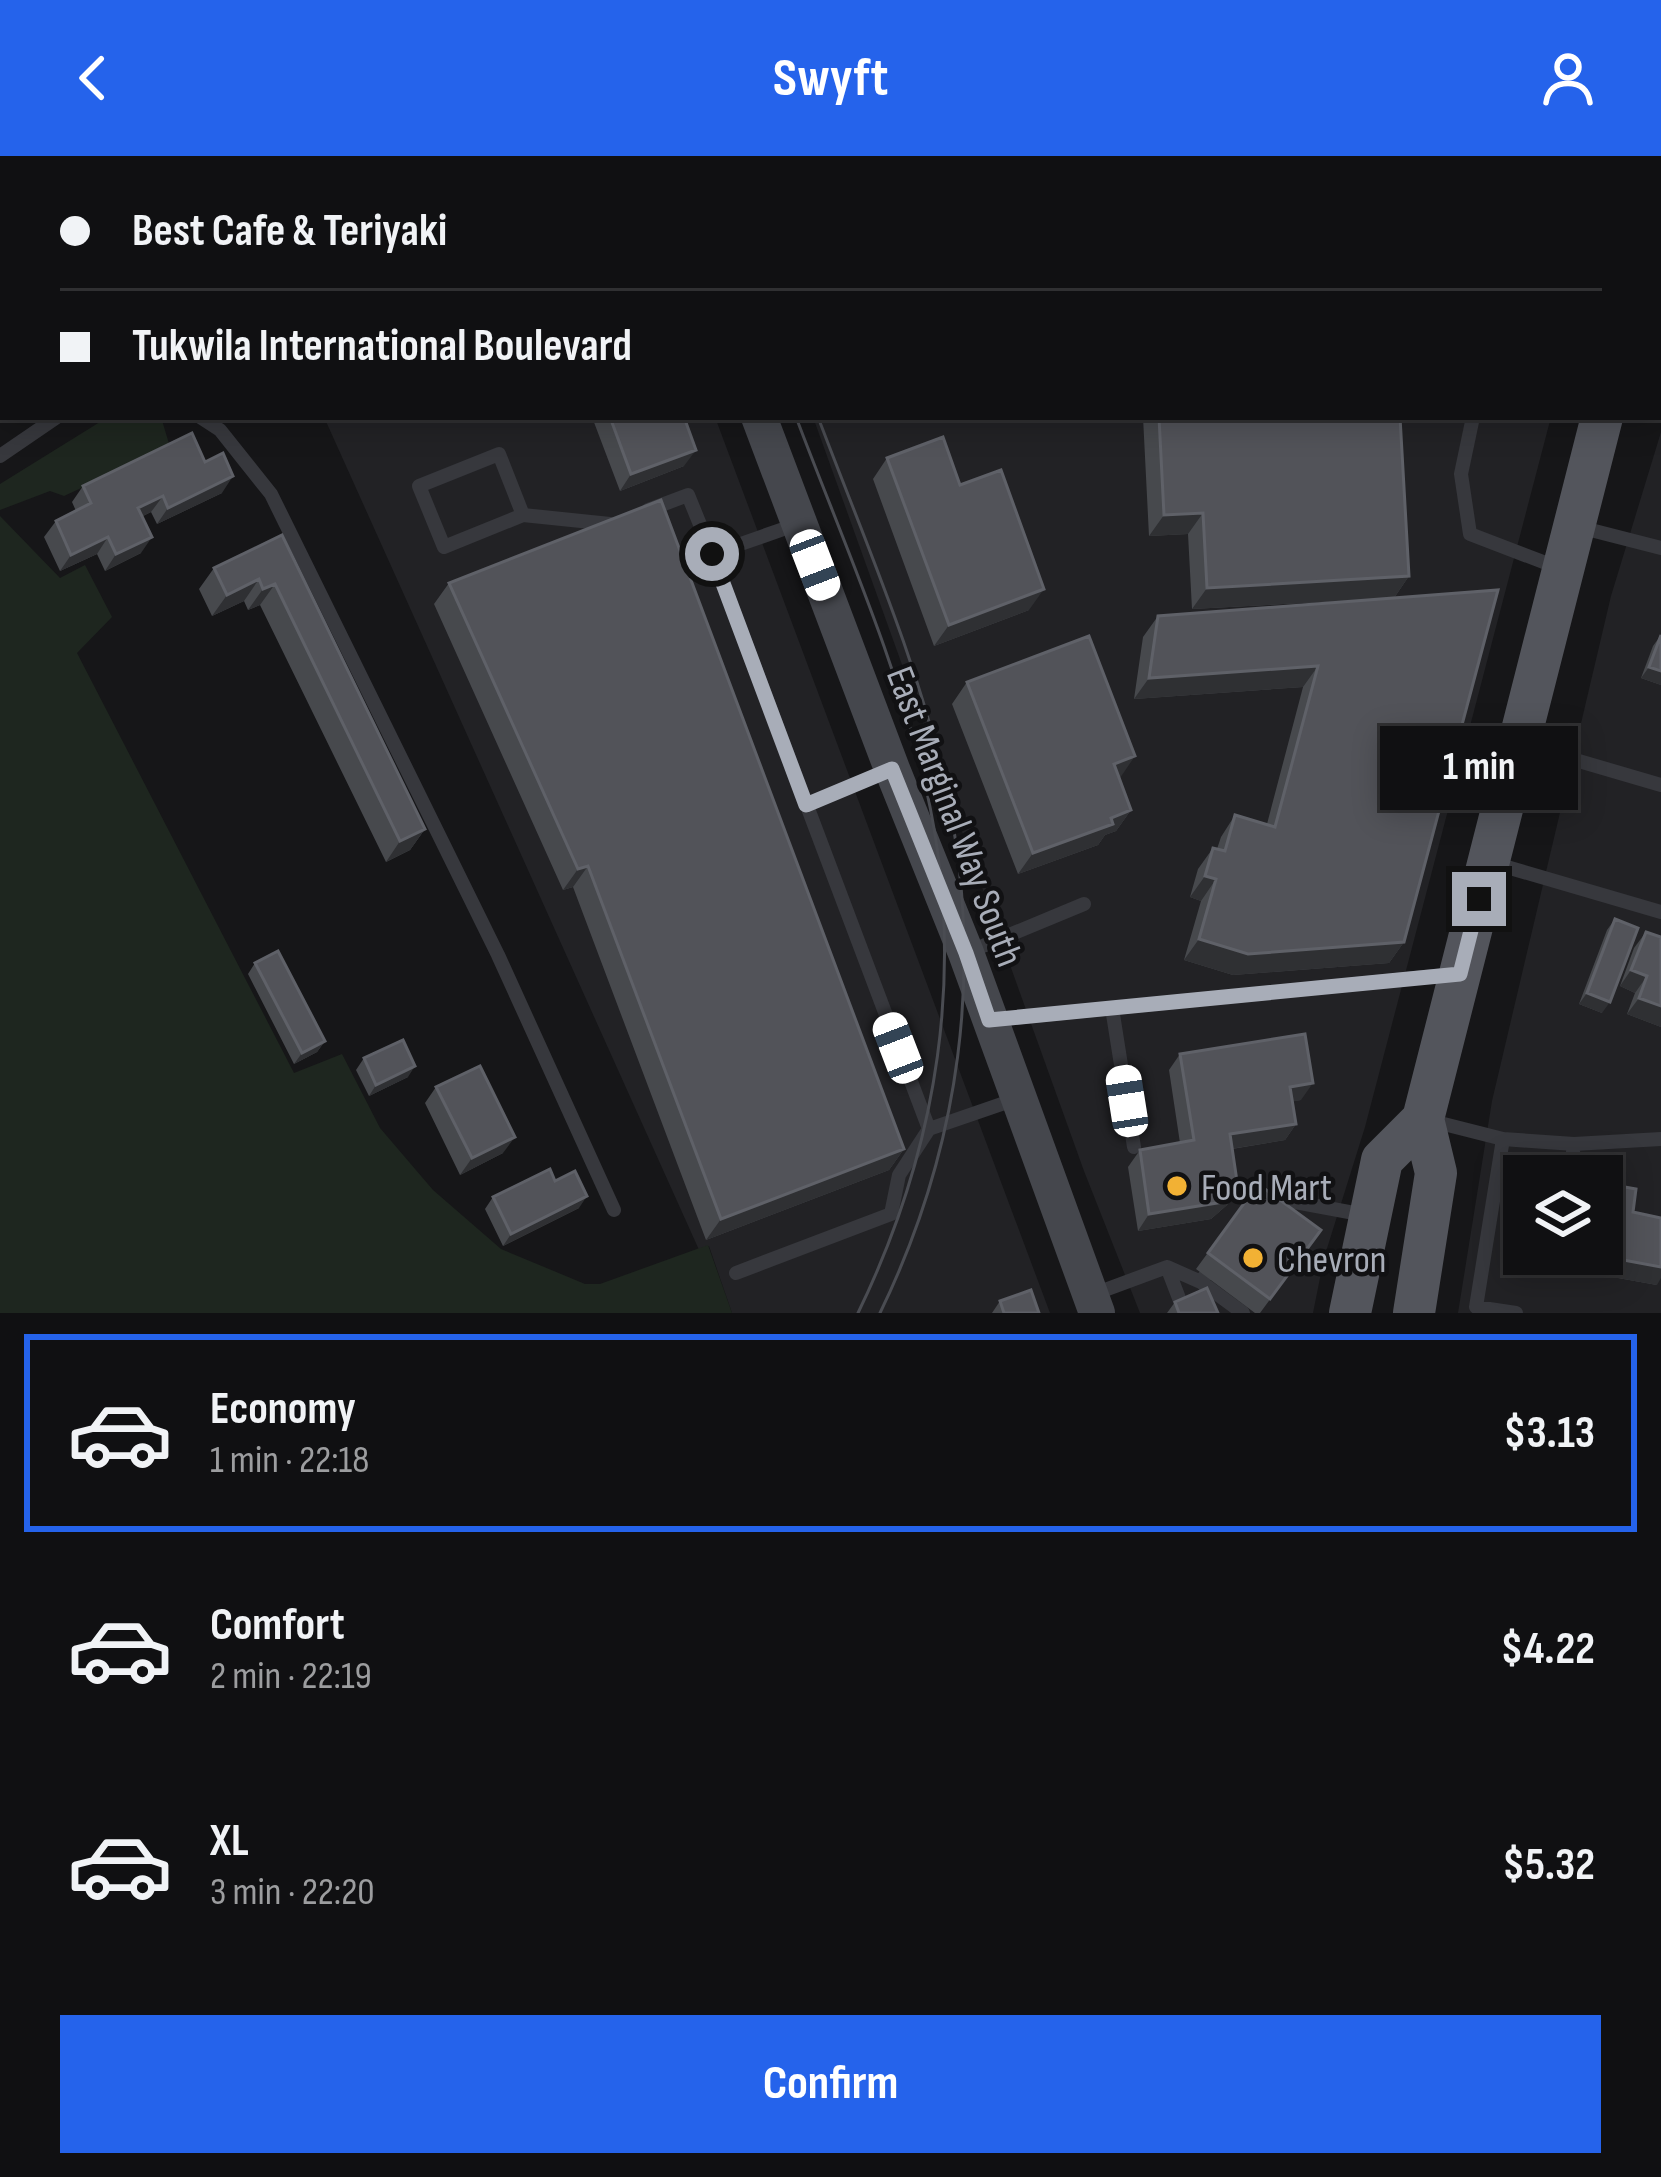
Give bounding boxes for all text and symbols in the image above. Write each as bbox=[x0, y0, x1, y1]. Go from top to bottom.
icon: back bbox=[60, 45, 126, 111]
icon: person bbox=[1535, 45, 1601, 111]
text: Swyft bbox=[773, 46, 888, 111]
text: Best Cafe & Teriyaki bbox=[132, 204, 447, 259]
text: Tukwila International Boulevard bbox=[132, 319, 632, 374]
car bbox=[785, 525, 845, 605]
route start bbox=[685, 527, 739, 581]
street label: East Marginal Way South bbox=[875, 661, 1032, 973]
callout: 1 min bbox=[1380, 725, 1578, 809]
text: 1 min bbox=[1443, 744, 1515, 791]
route end bbox=[1452, 872, 1506, 926]
car bbox=[868, 1008, 928, 1088]
car bbox=[1104, 1063, 1150, 1139]
map controls bbox=[1503, 1155, 1623, 1275]
button: layers bbox=[1503, 1155, 1623, 1275]
place label: Food Mart bbox=[1201, 1165, 1332, 1212]
marker: Food Mart bbox=[1164, 1173, 1190, 1199]
place label: Chevron bbox=[1277, 1237, 1387, 1284]
marker: Chevron bbox=[1240, 1245, 1266, 1271]
icon: car bbox=[66, 1379, 174, 1487]
text: Economy bbox=[210, 1382, 356, 1437]
text: $3.13 bbox=[1503, 1406, 1595, 1461]
text: 1 min · 22:18 bbox=[210, 1437, 369, 1484]
icon: car bbox=[66, 1595, 174, 1703]
text: Comfort bbox=[210, 1598, 345, 1653]
text: $4.22 bbox=[1500, 1622, 1595, 1677]
text: 2 min · 22:19 bbox=[210, 1653, 372, 1700]
icon: car bbox=[66, 1811, 174, 1919]
text: XL bbox=[210, 1814, 249, 1869]
text: $5.32 bbox=[1502, 1838, 1595, 1893]
text: 3 min · 22:20 bbox=[210, 1869, 375, 1916]
button: Confirm bbox=[60, 2015, 1601, 2153]

